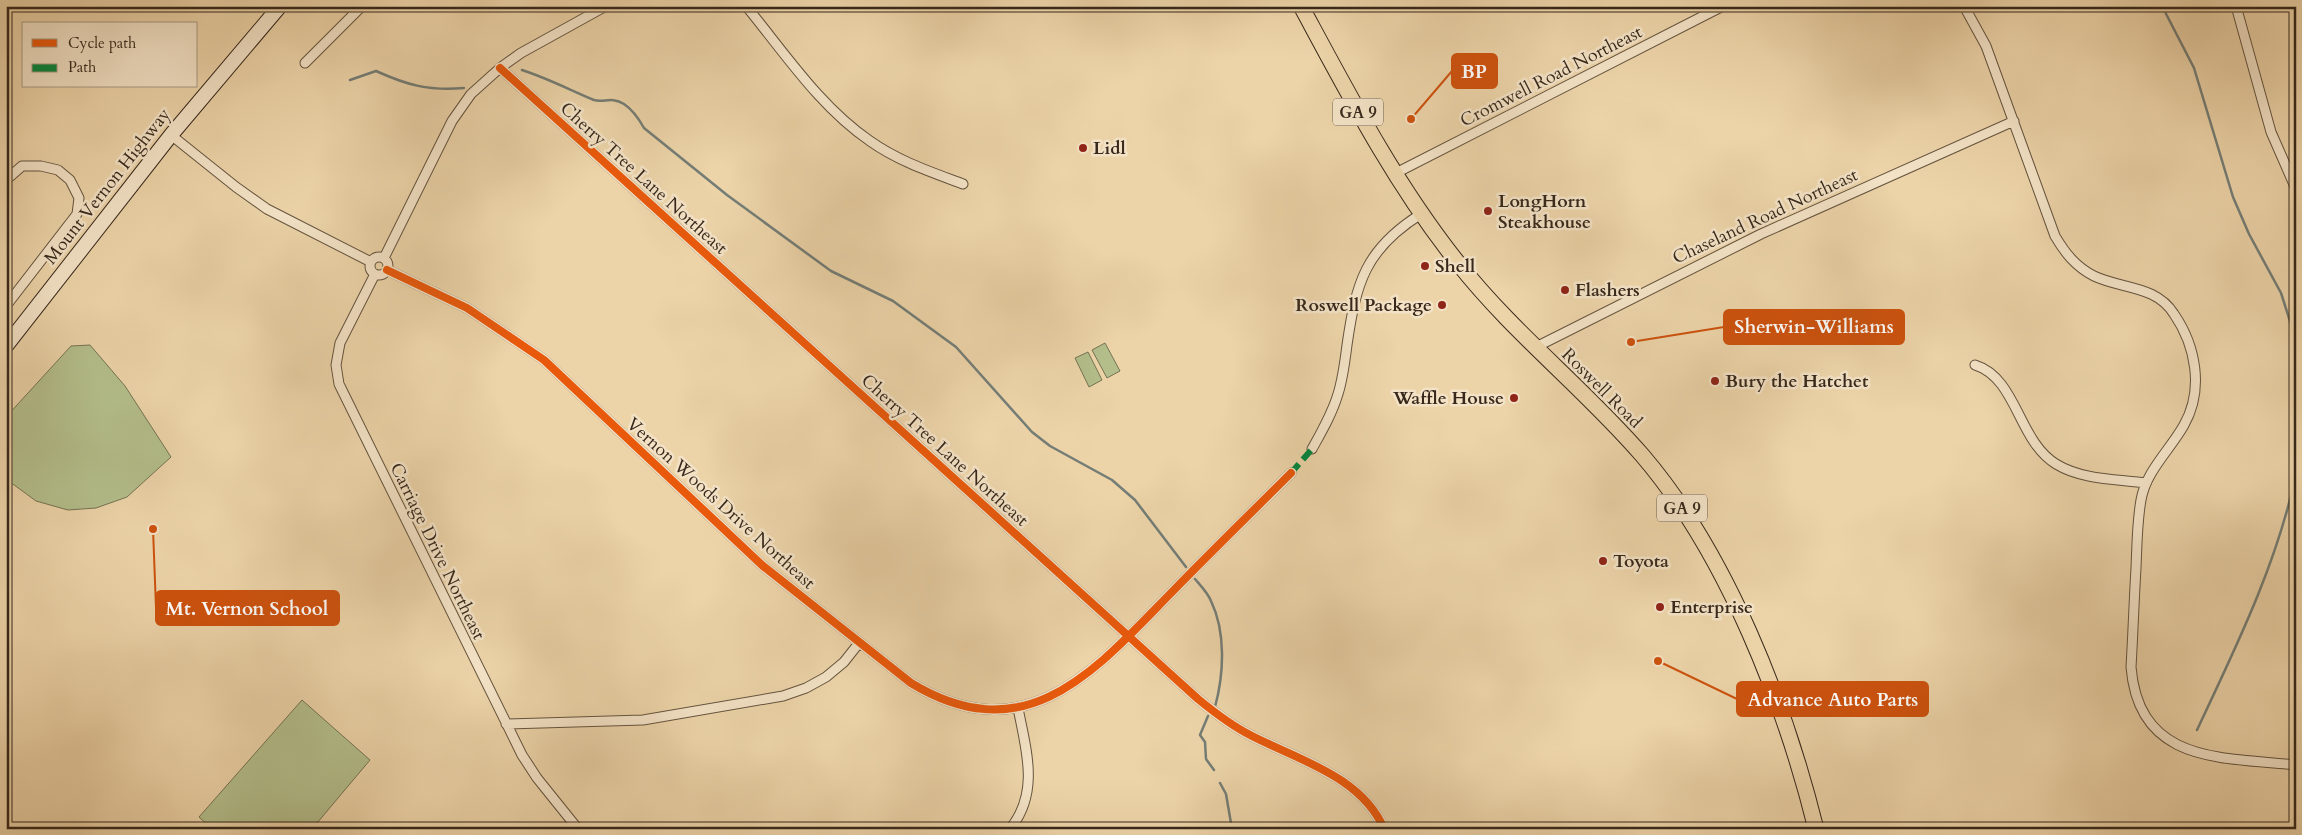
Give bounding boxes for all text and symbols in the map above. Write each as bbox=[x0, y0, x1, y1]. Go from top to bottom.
street label: Cromwell Road Northeast bbox=[1456, 20, 1647, 133]
legend bbox=[22, 22, 198, 88]
text: Cycle path bbox=[68, 33, 137, 53]
callout: BP bbox=[1452, 54, 1497, 88]
text: Path bbox=[68, 57, 97, 77]
text: BP bbox=[1461, 59, 1487, 85]
street label: Cherry Tree Lane Northeast bbox=[555, 96, 733, 260]
road number: GA 9 bbox=[1333, 98, 1383, 125]
street label: Mount Vernon Highway bbox=[38, 103, 177, 270]
place label: Lidl bbox=[1093, 136, 1126, 161]
marker: Lidl bbox=[1077, 142, 1089, 154]
street label: Chaseland Road Northeast bbox=[1668, 162, 1862, 270]
place label: LongHorn Steakhouse bbox=[1498, 189, 1591, 235]
marker: LongHorn Steakhouse bbox=[1482, 205, 1494, 217]
place label: Shell bbox=[1435, 254, 1475, 279]
marker: Shell bbox=[1419, 260, 1431, 272]
place label: Flashers bbox=[1575, 278, 1640, 303]
marker: Flashers bbox=[1559, 284, 1571, 296]
place label: Roswell Package bbox=[1295, 293, 1432, 318]
marker: Roswell Package bbox=[1436, 299, 1448, 311]
callout: Sherwin-Williams bbox=[1724, 310, 1904, 344]
text: Sherwin-Williams bbox=[1734, 314, 1894, 340]
street label: Roswell Road bbox=[1556, 343, 1648, 434]
street label: Cherry Tree Lane Northeast bbox=[856, 368, 1034, 532]
place label: Bury the Hatchet bbox=[1725, 369, 1869, 394]
marker: Bury the Hatchet bbox=[1709, 375, 1721, 387]
place label: Waffle House bbox=[1392, 386, 1504, 411]
marker: Waffle House bbox=[1508, 392, 1520, 404]
street label: Vernon Woods Drive Northeast bbox=[621, 412, 821, 595]
street label: Carriage Drive Northeast bbox=[384, 459, 491, 644]
road number: GA 9 bbox=[1657, 494, 1707, 522]
place label: Toyota bbox=[1613, 549, 1669, 574]
marker: Toyota bbox=[1597, 555, 1609, 567]
callout: Mt. Vernon School bbox=[156, 591, 339, 625]
place label: Enterprise bbox=[1670, 595, 1753, 620]
text: Mt. Vernon School bbox=[166, 596, 329, 622]
marker: Enterprise bbox=[1654, 601, 1666, 613]
callout: Advance Auto Parts bbox=[1737, 682, 1928, 716]
text: Advance Auto Parts bbox=[1748, 687, 1918, 713]

